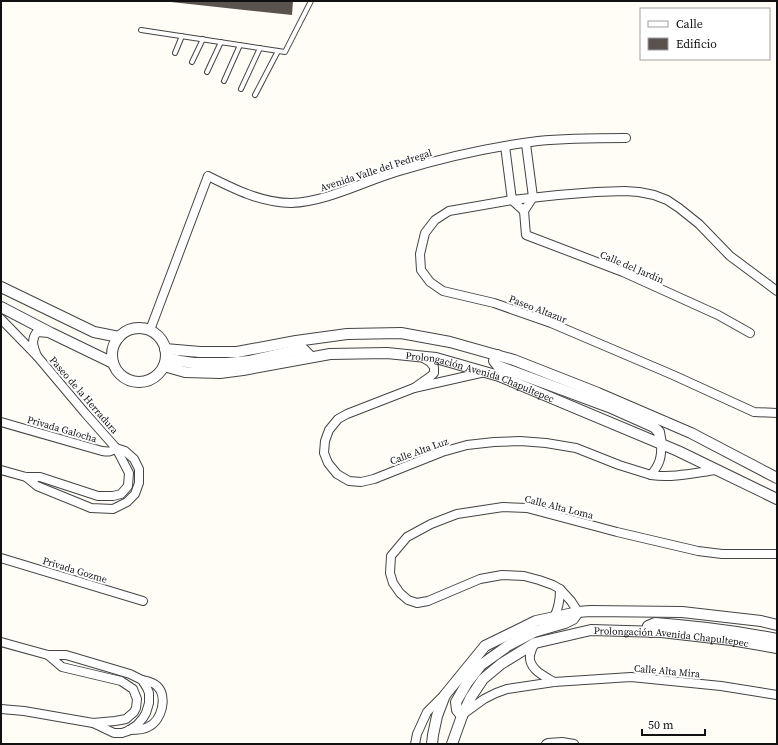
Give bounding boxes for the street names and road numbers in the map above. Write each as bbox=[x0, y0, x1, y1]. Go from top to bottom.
street label: Avenida Valle del Pedregal bbox=[318, 146, 434, 194]
street label: Calle del Jardín bbox=[598, 248, 666, 286]
street label: Paseo Altazur bbox=[507, 292, 569, 326]
street label: Prolongación Avenida Chapultepec bbox=[405, 348, 557, 405]
street label: Paseo de la Herradura bbox=[47, 354, 122, 437]
street label: Privada Galocha bbox=[26, 413, 99, 445]
street label: Calle Alta Luz bbox=[388, 434, 450, 468]
street label: Calle Alta Loma bbox=[523, 492, 596, 522]
street label: Privada Gozme bbox=[41, 554, 109, 586]
street label: Prolongación Avenida Chapultepec bbox=[594, 624, 750, 650]
street label: Calle Alta Mira bbox=[633, 662, 701, 680]

